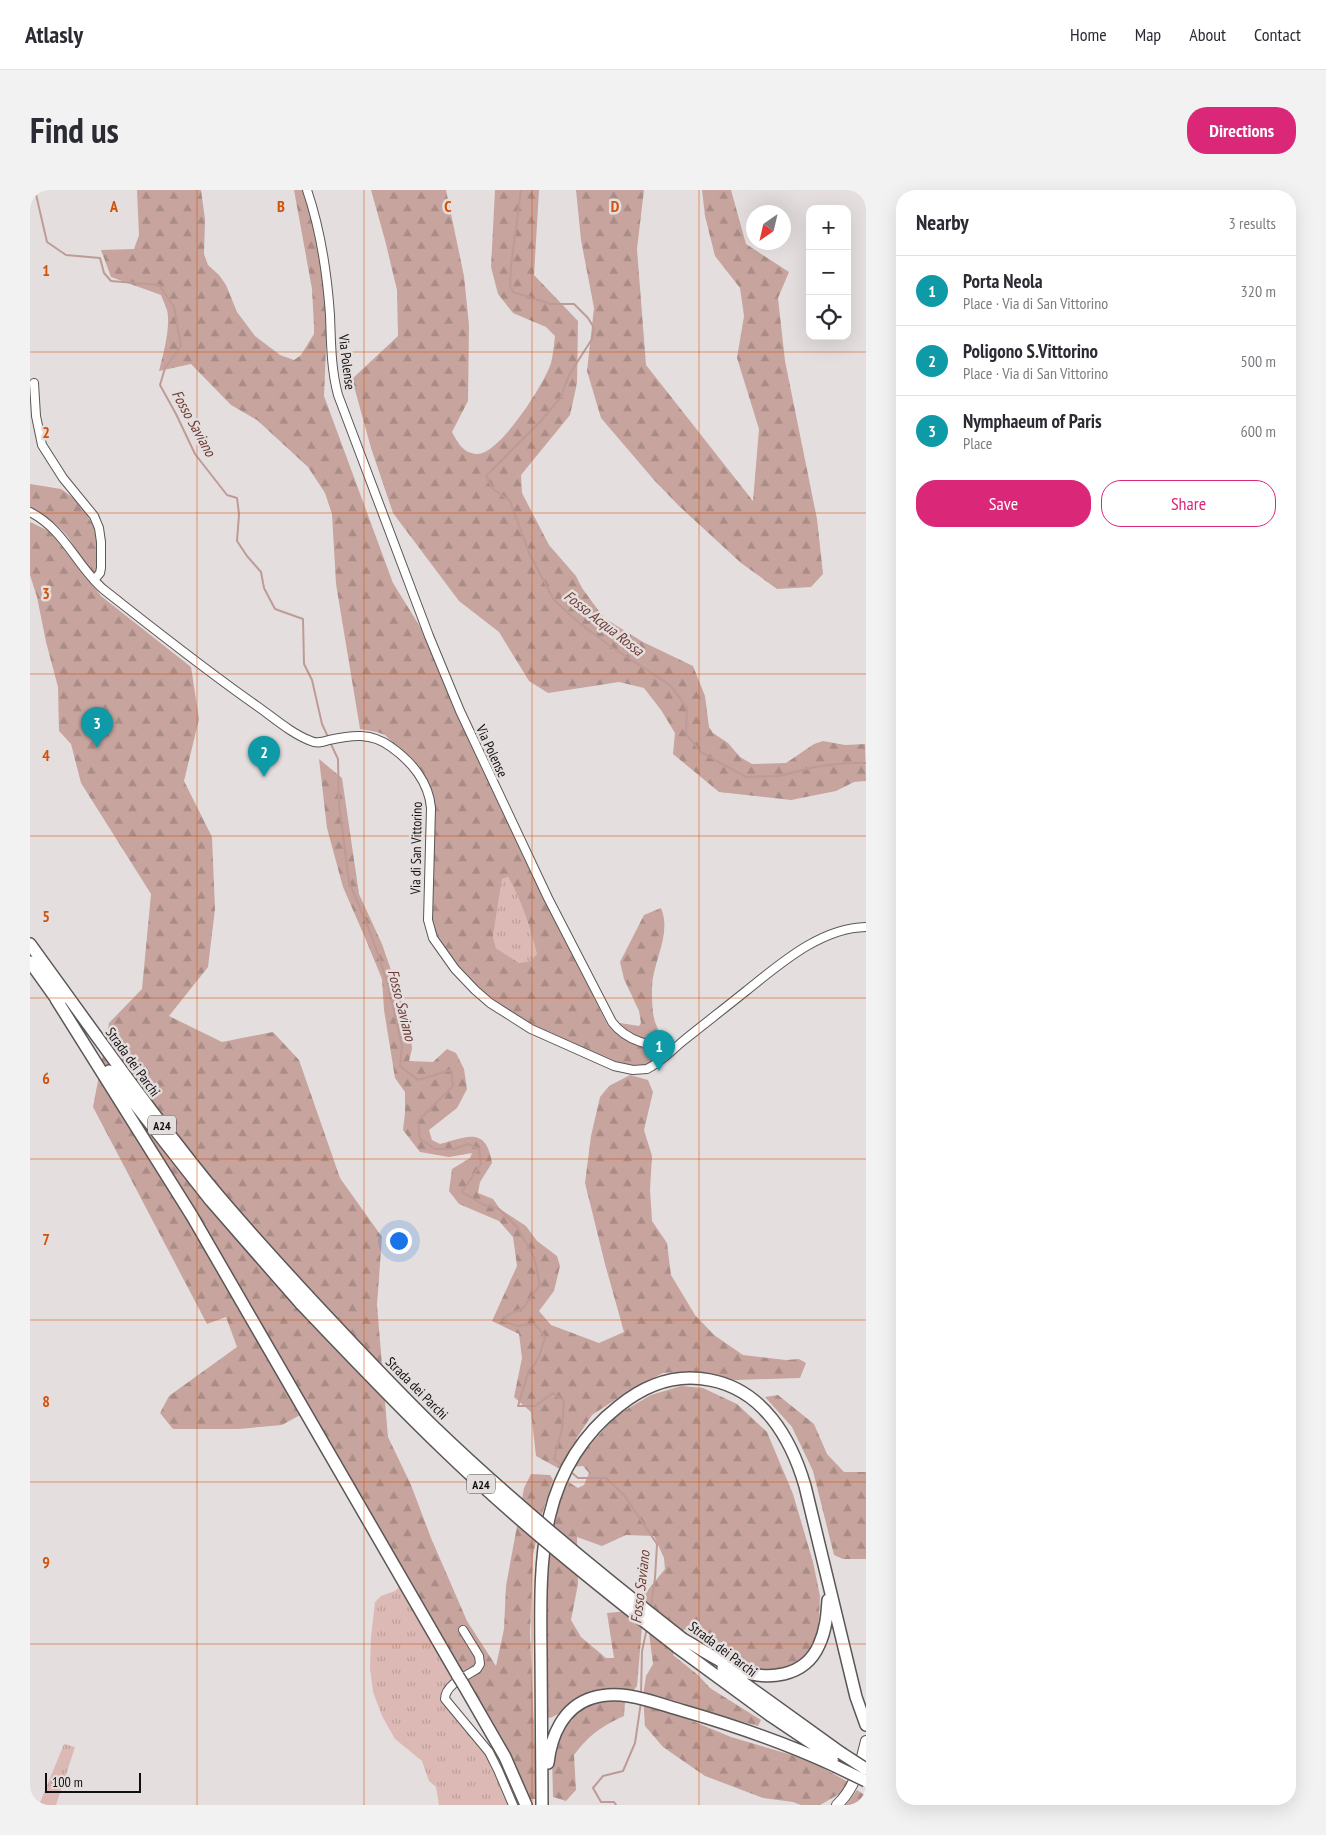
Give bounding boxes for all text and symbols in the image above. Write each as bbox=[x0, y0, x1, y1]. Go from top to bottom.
text: Atlasly bbox=[25, 19, 83, 50]
text: Home bbox=[1070, 23, 1107, 46]
text: Map bbox=[1135, 23, 1161, 46]
text: About bbox=[1189, 23, 1226, 46]
text: Contact bbox=[1254, 23, 1301, 46]
text: Find us bbox=[30, 107, 119, 153]
button: Directions bbox=[1187, 107, 1296, 154]
text: A bbox=[109, 196, 119, 216]
text: B bbox=[277, 196, 285, 216]
text: C bbox=[444, 196, 452, 216]
text: D bbox=[611, 196, 620, 216]
north arrow bbox=[746, 205, 791, 250]
map controls bbox=[806, 205, 851, 340]
button: + bbox=[806, 205, 851, 250]
text: Nearby bbox=[916, 209, 969, 236]
text: 3 results bbox=[1229, 213, 1276, 233]
button: − bbox=[806, 250, 851, 295]
text: 1 bbox=[42, 260, 50, 280]
text: Porta Neola bbox=[963, 269, 1043, 293]
text: 1 bbox=[928, 281, 936, 301]
text: 320 m bbox=[1241, 281, 1276, 301]
text: Place · Via di San Vittorino bbox=[963, 293, 1108, 313]
button: locate bbox=[806, 295, 851, 340]
street label: Via Polense bbox=[335, 332, 359, 391]
text: Poligono S.Vittorino bbox=[963, 339, 1098, 363]
text: 2 bbox=[928, 351, 936, 371]
text: 500 m bbox=[1241, 351, 1276, 371]
text: Place · Via di San Vittorino bbox=[963, 363, 1108, 383]
water label: Fosso Saviano bbox=[168, 386, 221, 461]
text: Nymphaeum of Paris bbox=[963, 409, 1102, 433]
text: 3 bbox=[928, 421, 936, 441]
text: 600 m bbox=[1241, 421, 1276, 441]
text: 2 bbox=[42, 422, 50, 442]
text: Place bbox=[963, 433, 992, 453]
button: Save bbox=[916, 480, 1091, 527]
button: Share bbox=[1101, 480, 1276, 527]
text: 3 bbox=[42, 583, 50, 603]
water label: Fosso Acqua Rossa bbox=[561, 586, 648, 660]
pin: 3 bbox=[81, 707, 113, 748]
street label: Via Polense bbox=[472, 721, 512, 780]
pin: 2 bbox=[248, 736, 280, 777]
text: 4 bbox=[42, 745, 50, 765]
street label: Via di San Vittorino bbox=[406, 801, 426, 896]
text: 5 bbox=[42, 906, 50, 926]
water label: Fosso Saviano bbox=[384, 967, 420, 1044]
street label: Strada dei Parchi bbox=[102, 1024, 164, 1100]
pin: 1 bbox=[643, 1030, 675, 1071]
text: 6 bbox=[42, 1068, 50, 1088]
road number: A24 bbox=[148, 1116, 176, 1134]
your location bbox=[386, 1228, 412, 1254]
text: 7 bbox=[42, 1229, 50, 1249]
street label: Strada dei Parchi bbox=[382, 1353, 452, 1423]
text: 8 bbox=[42, 1391, 50, 1411]
road number: A24 bbox=[467, 1475, 495, 1494]
water label: Fosso Saviano bbox=[626, 1548, 654, 1624]
text: 9 bbox=[42, 1552, 50, 1572]
street label: Strada dei Parchi bbox=[685, 1617, 761, 1681]
scale bar bbox=[45, 1770, 141, 1793]
text: 100 m bbox=[52, 1773, 83, 1791]

